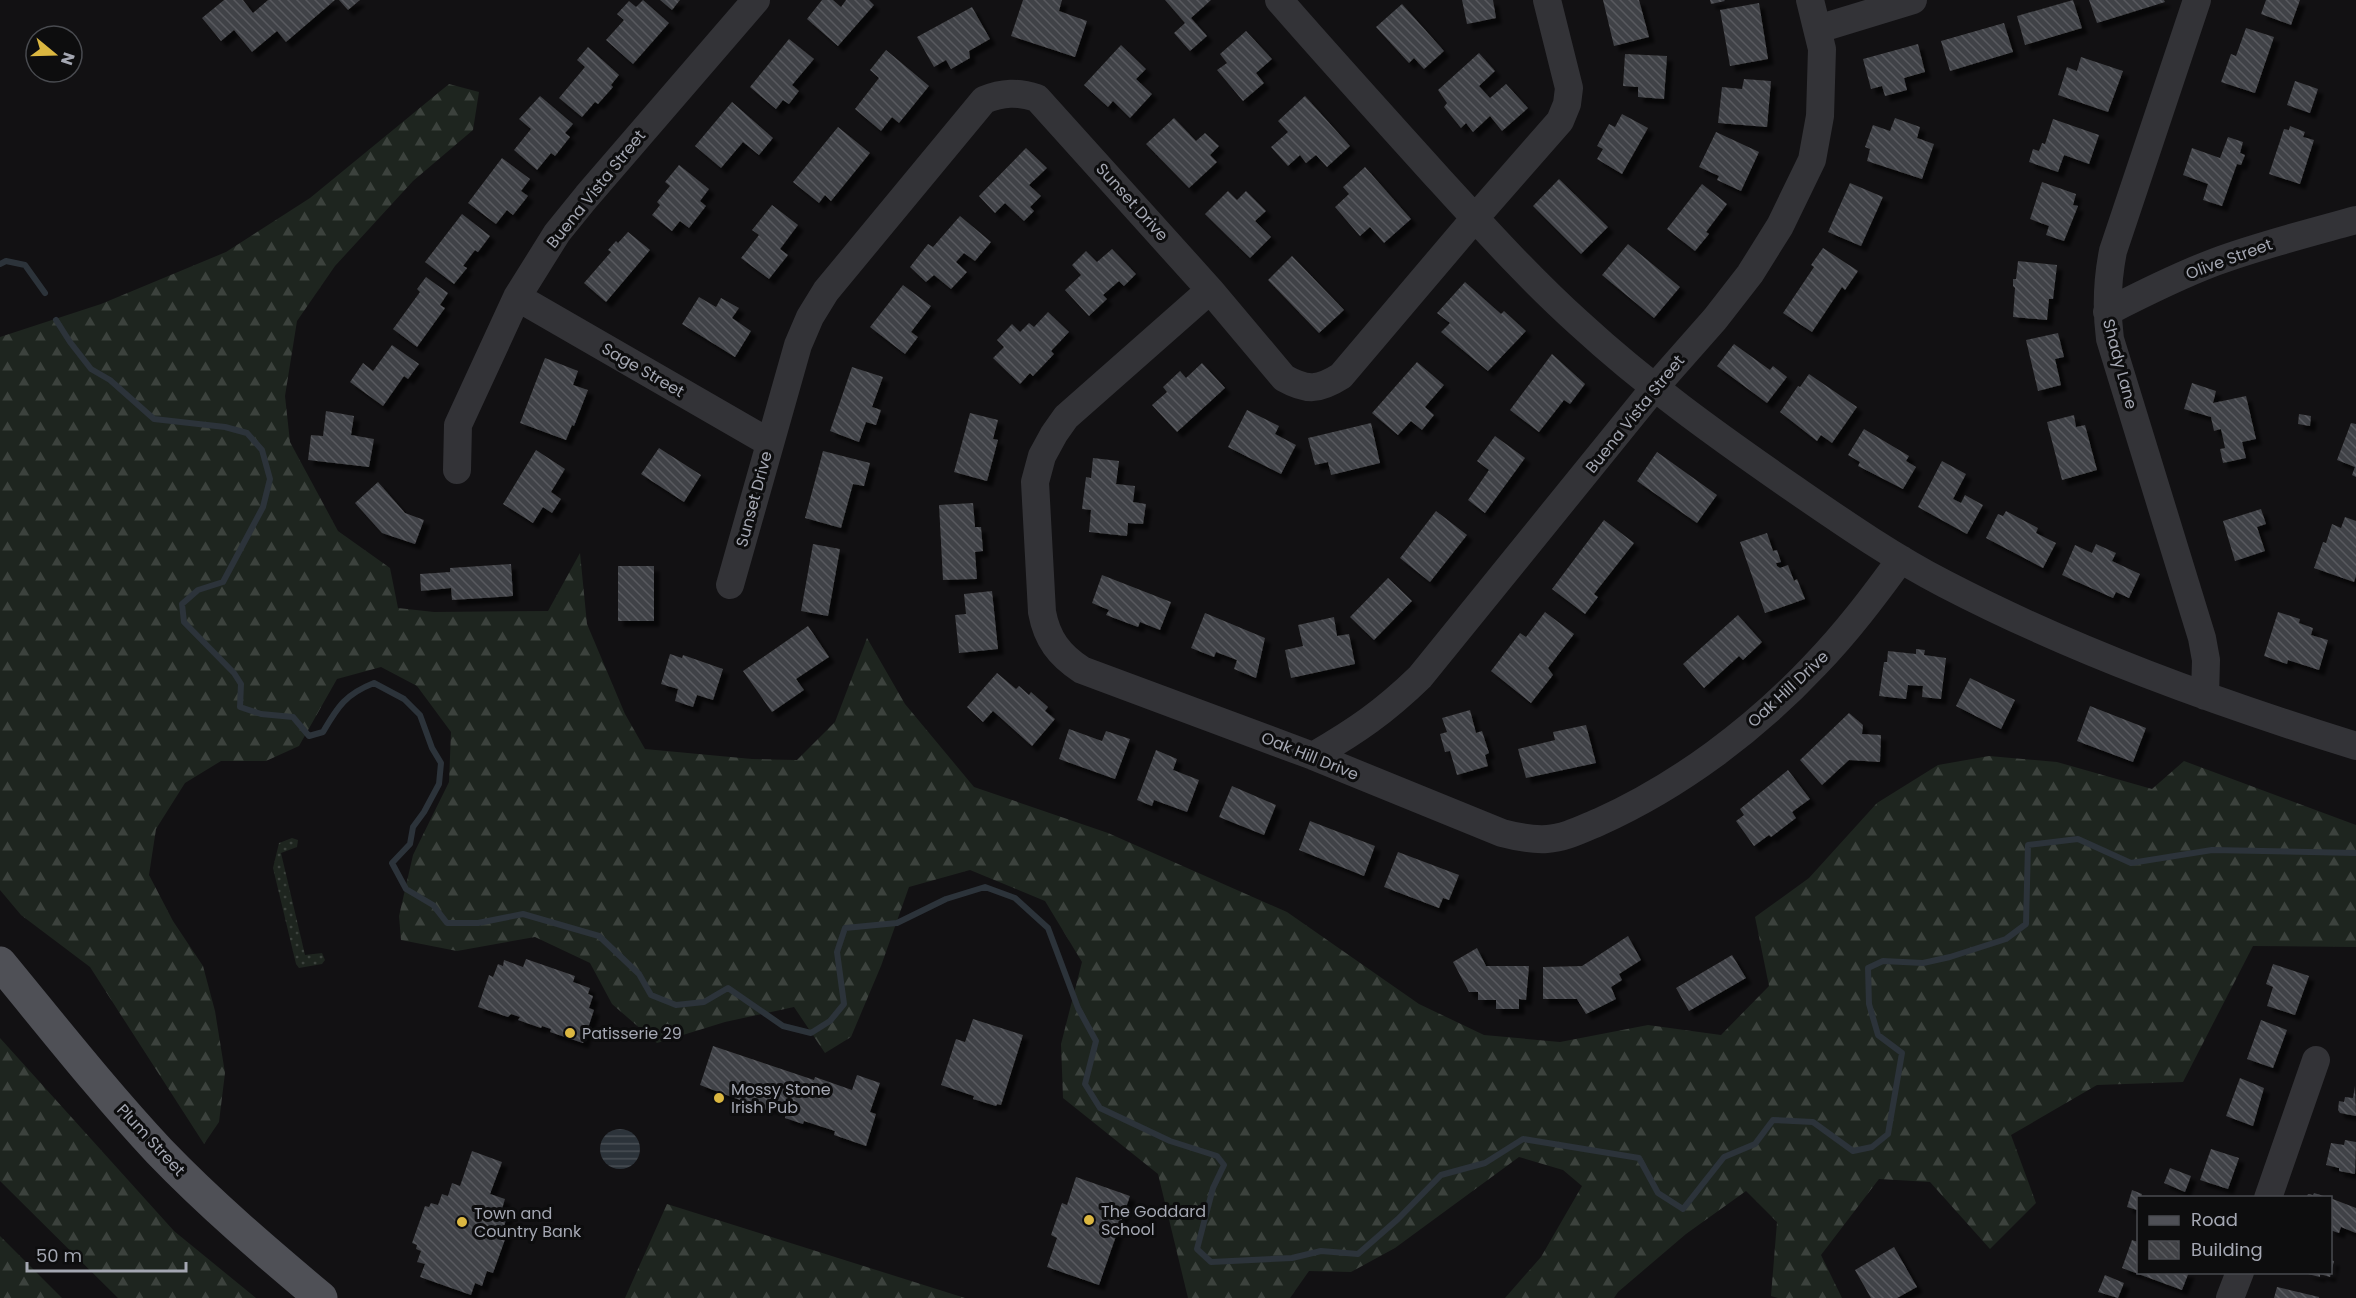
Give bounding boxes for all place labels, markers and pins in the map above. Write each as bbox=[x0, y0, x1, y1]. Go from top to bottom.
place label: Patisserie 29 bbox=[582, 1022, 682, 1045]
marker: Patisserie 29 bbox=[563, 1026, 577, 1040]
place label: Mossy Stone Irish Pub bbox=[731, 1078, 831, 1119]
marker: Mossy Stone Irish Pub bbox=[712, 1091, 726, 1105]
place label: The Goddard School bbox=[1101, 1200, 1206, 1241]
place label: Town and Country Bank bbox=[474, 1202, 582, 1243]
marker: The Goddard School bbox=[1082, 1213, 1096, 1227]
marker: Town and Country Bank bbox=[455, 1215, 469, 1229]

